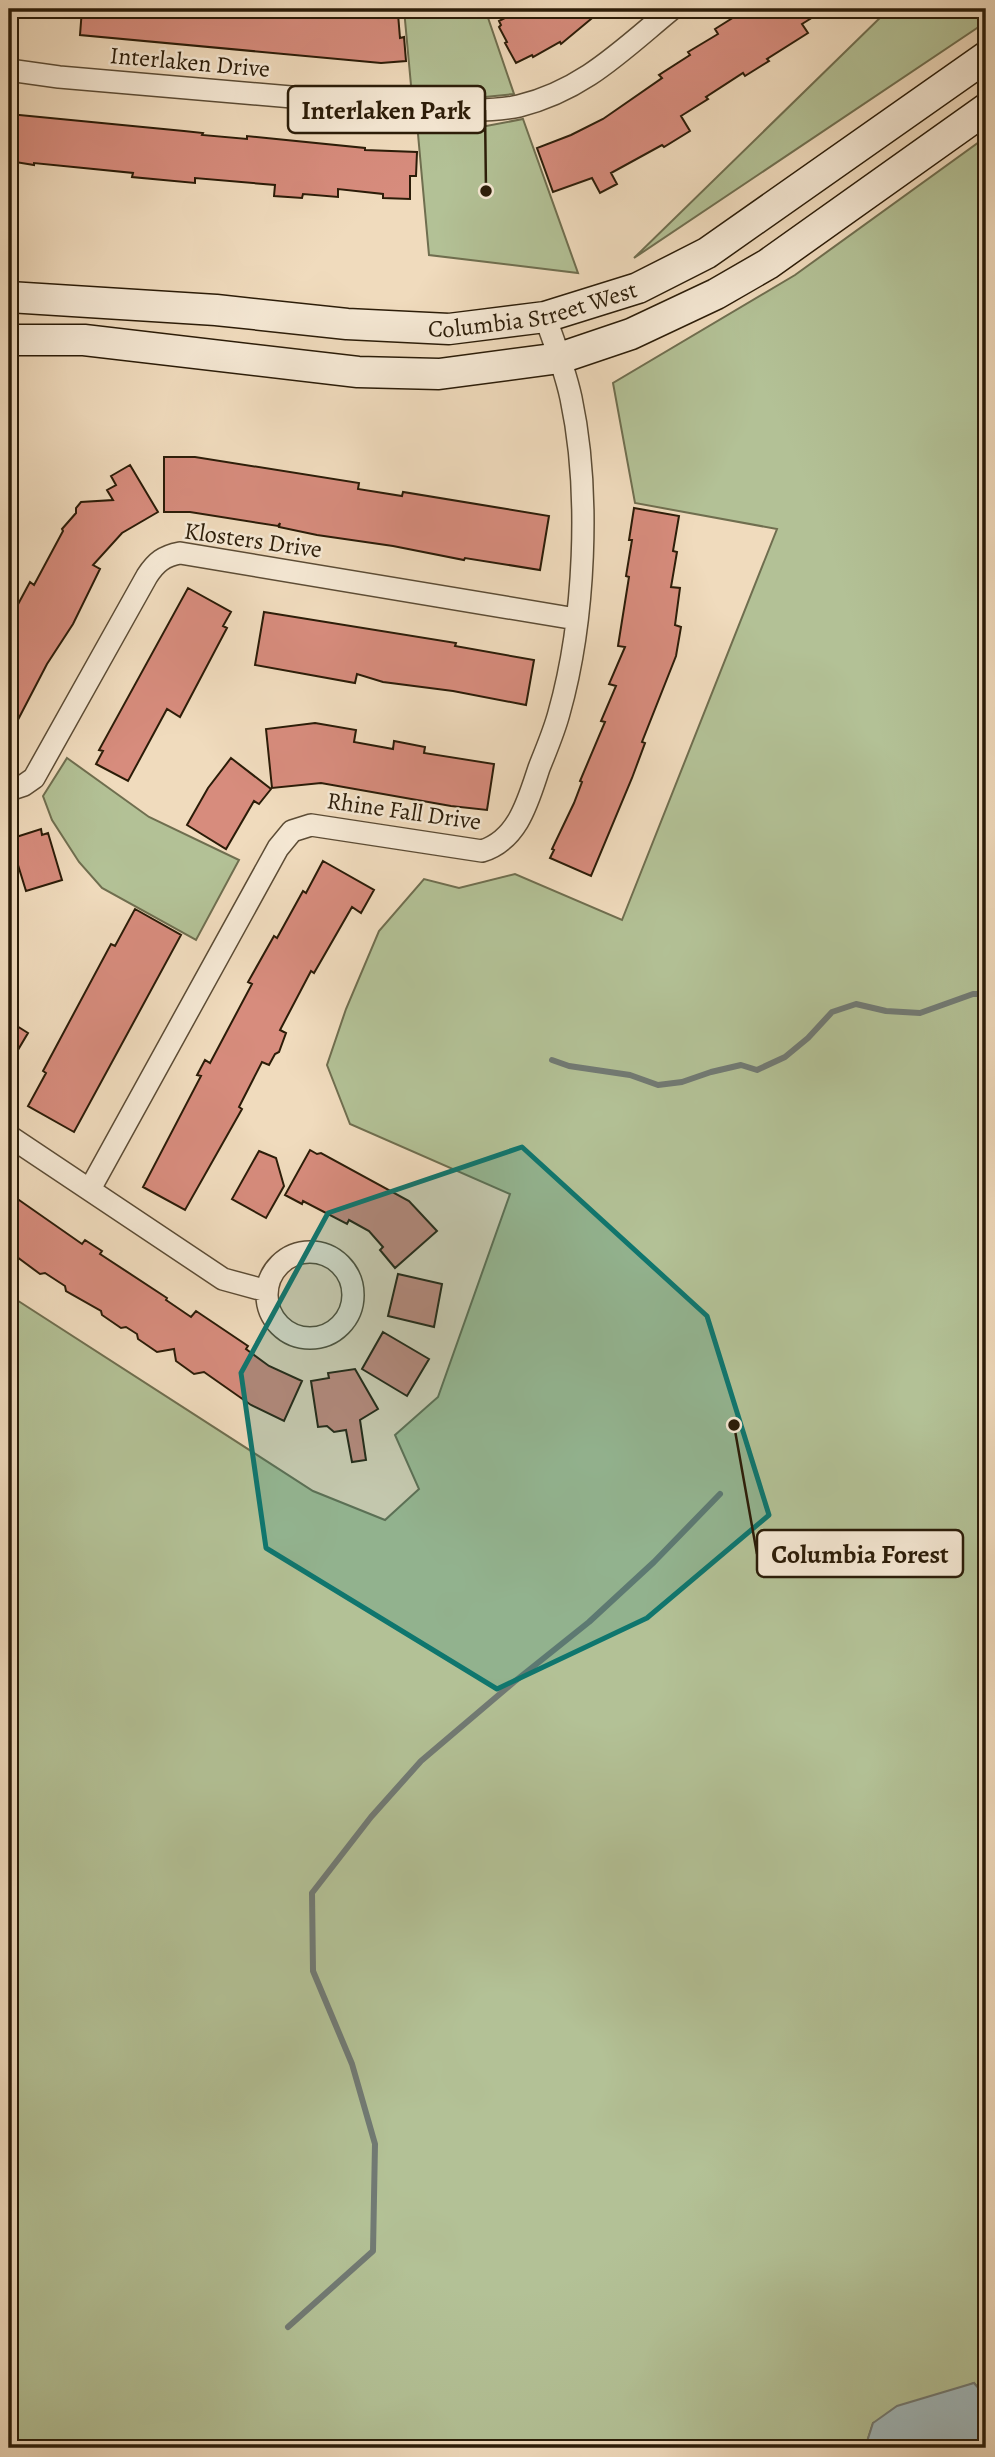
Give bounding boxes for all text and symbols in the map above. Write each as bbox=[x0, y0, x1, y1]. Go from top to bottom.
street label: Interlaken Drive bbox=[109, 39, 271, 85]
callout: Interlaken Park bbox=[288, 86, 485, 133]
text: Interlaken Park bbox=[301, 93, 471, 128]
street label: Columbia Street West bbox=[427, 273, 641, 345]
street label: Klosters Drive bbox=[182, 515, 324, 565]
street label: Rhine Fall Drive bbox=[325, 784, 483, 838]
callout: Columbia Forest bbox=[757, 1530, 963, 1577]
text: Columbia Forest bbox=[771, 1537, 949, 1572]

